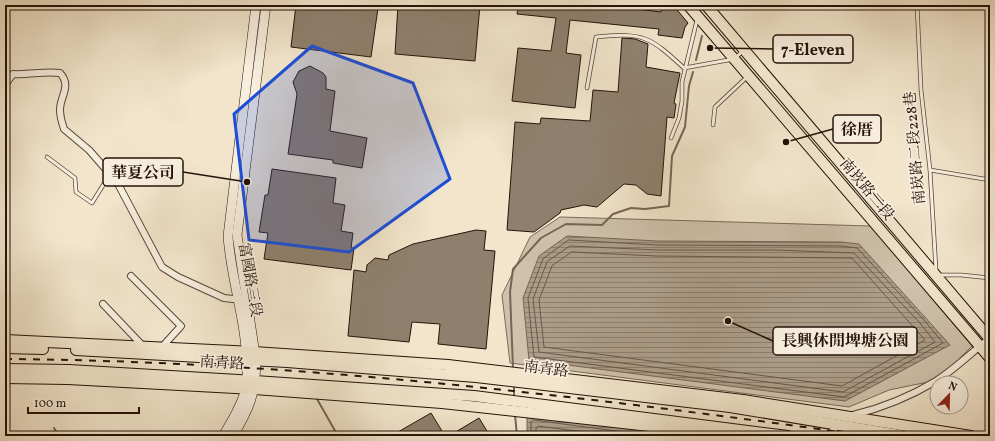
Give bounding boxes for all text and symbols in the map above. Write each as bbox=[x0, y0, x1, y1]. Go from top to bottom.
callout: 7-Eleven bbox=[773, 35, 853, 63]
text: 7-Eleven bbox=[781, 40, 846, 62]
street label: 南崁路二段228巷 bbox=[901, 90, 931, 206]
callout: 徐厝 bbox=[833, 115, 881, 143]
text: 徐厝 bbox=[841, 120, 873, 142]
street label: 南崁路二段 bbox=[834, 155, 898, 225]
callout: 華夏公司 bbox=[103, 158, 183, 186]
text: 華夏公司 bbox=[111, 163, 175, 185]
street label: 富國路三段 bbox=[232, 241, 266, 319]
callout: 長興休閒埤塘公園 bbox=[773, 327, 917, 355]
text: 長興休閒埤塘公園 bbox=[781, 331, 909, 353]
street label: 南青路 bbox=[199, 352, 245, 376]
street label: 南青路 bbox=[522, 357, 570, 383]
north arrow bbox=[929, 375, 969, 415]
text: N bbox=[946, 379, 959, 396]
scale bar bbox=[28, 389, 139, 415]
text: 100 m bbox=[34, 396, 67, 412]

